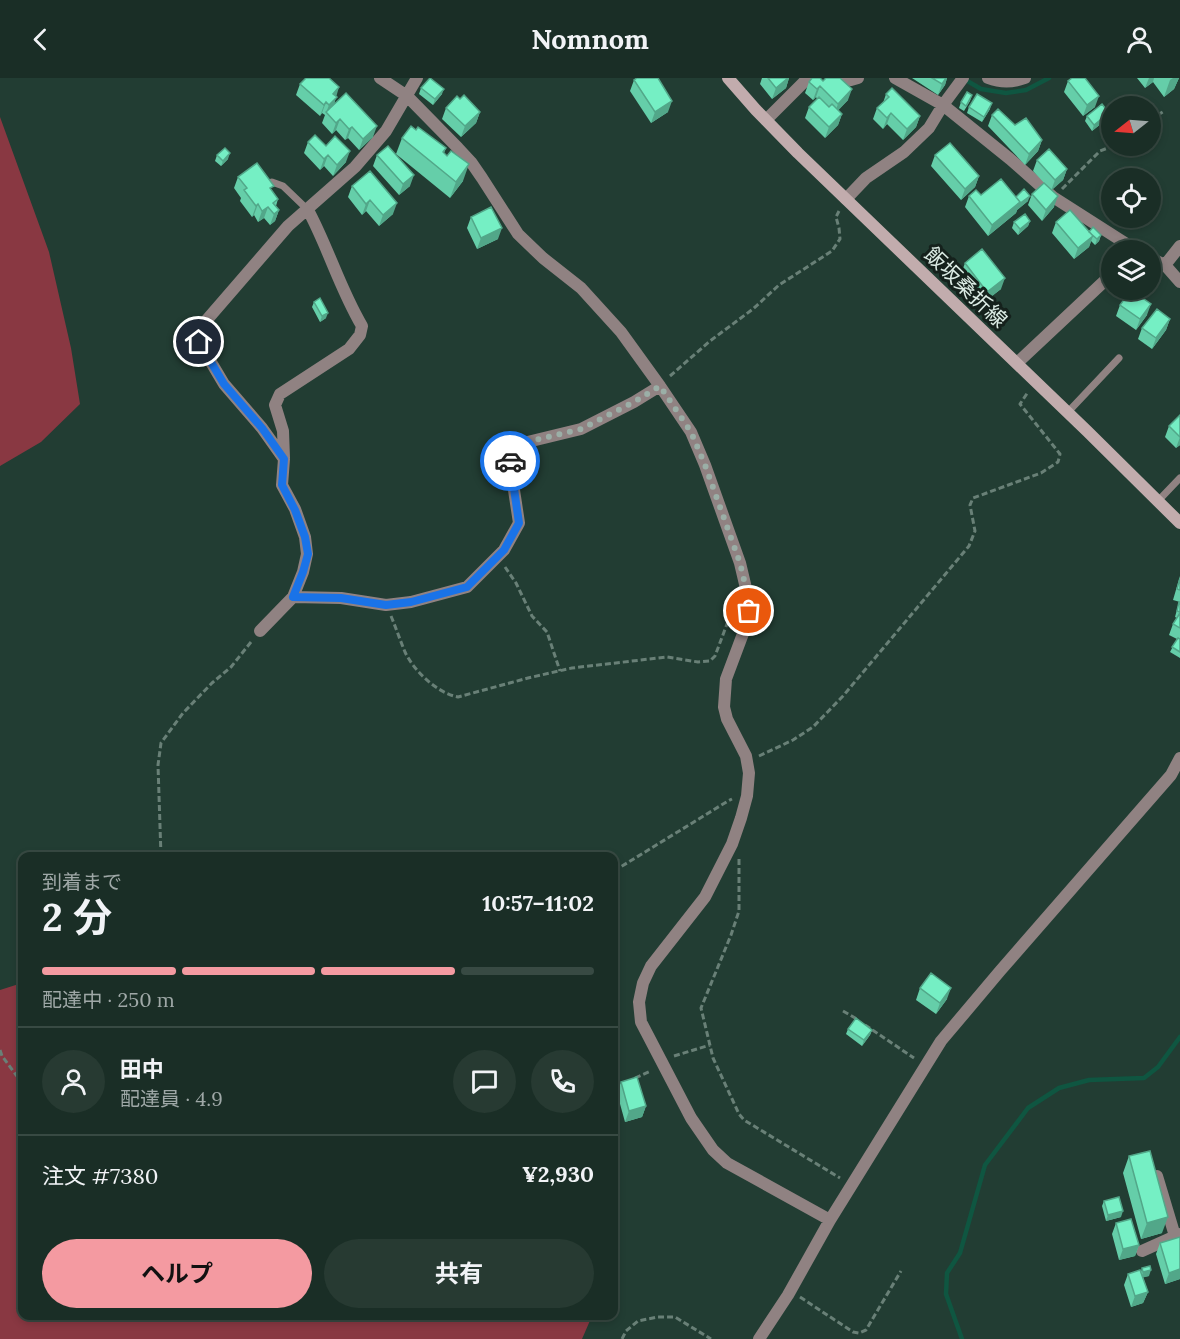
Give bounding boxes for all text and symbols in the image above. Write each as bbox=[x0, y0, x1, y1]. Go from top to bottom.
text: Nomnom bbox=[531, 22, 649, 56]
icon: back bbox=[24, 23, 57, 56]
icon: person bbox=[1123, 23, 1156, 56]
north arrow bbox=[1101, 96, 1161, 156]
map controls bbox=[1101, 96, 1161, 300]
button: locate bbox=[1101, 168, 1161, 228]
button: layers bbox=[1101, 240, 1161, 300]
street label: 飯坂桑折線 bbox=[919, 241, 1013, 333]
pin bbox=[173, 316, 224, 367]
icon: home bbox=[182, 325, 215, 358]
courier bbox=[480, 431, 540, 491]
icon: car bbox=[494, 445, 527, 478]
pin bbox=[723, 585, 774, 636]
icon: bag bbox=[732, 594, 765, 627]
text: 到着まで bbox=[42, 869, 122, 894]
text: 10:57–11:02 bbox=[482, 889, 594, 917]
text: 2 分 bbox=[42, 892, 112, 942]
text: 配達中 · 250 m bbox=[42, 987, 175, 1012]
button: person bbox=[42, 1050, 105, 1113]
button: chat bbox=[453, 1050, 516, 1113]
button: phone bbox=[531, 1050, 594, 1113]
text: 田中 bbox=[120, 1055, 164, 1083]
text: 配達員 · 4.9 bbox=[120, 1086, 223, 1111]
text: ¥2,930 bbox=[522, 1160, 594, 1188]
text: 注文 #7380 bbox=[42, 1162, 158, 1190]
button: ヘルプ bbox=[42, 1239, 312, 1308]
button: 共有 bbox=[324, 1239, 594, 1308]

